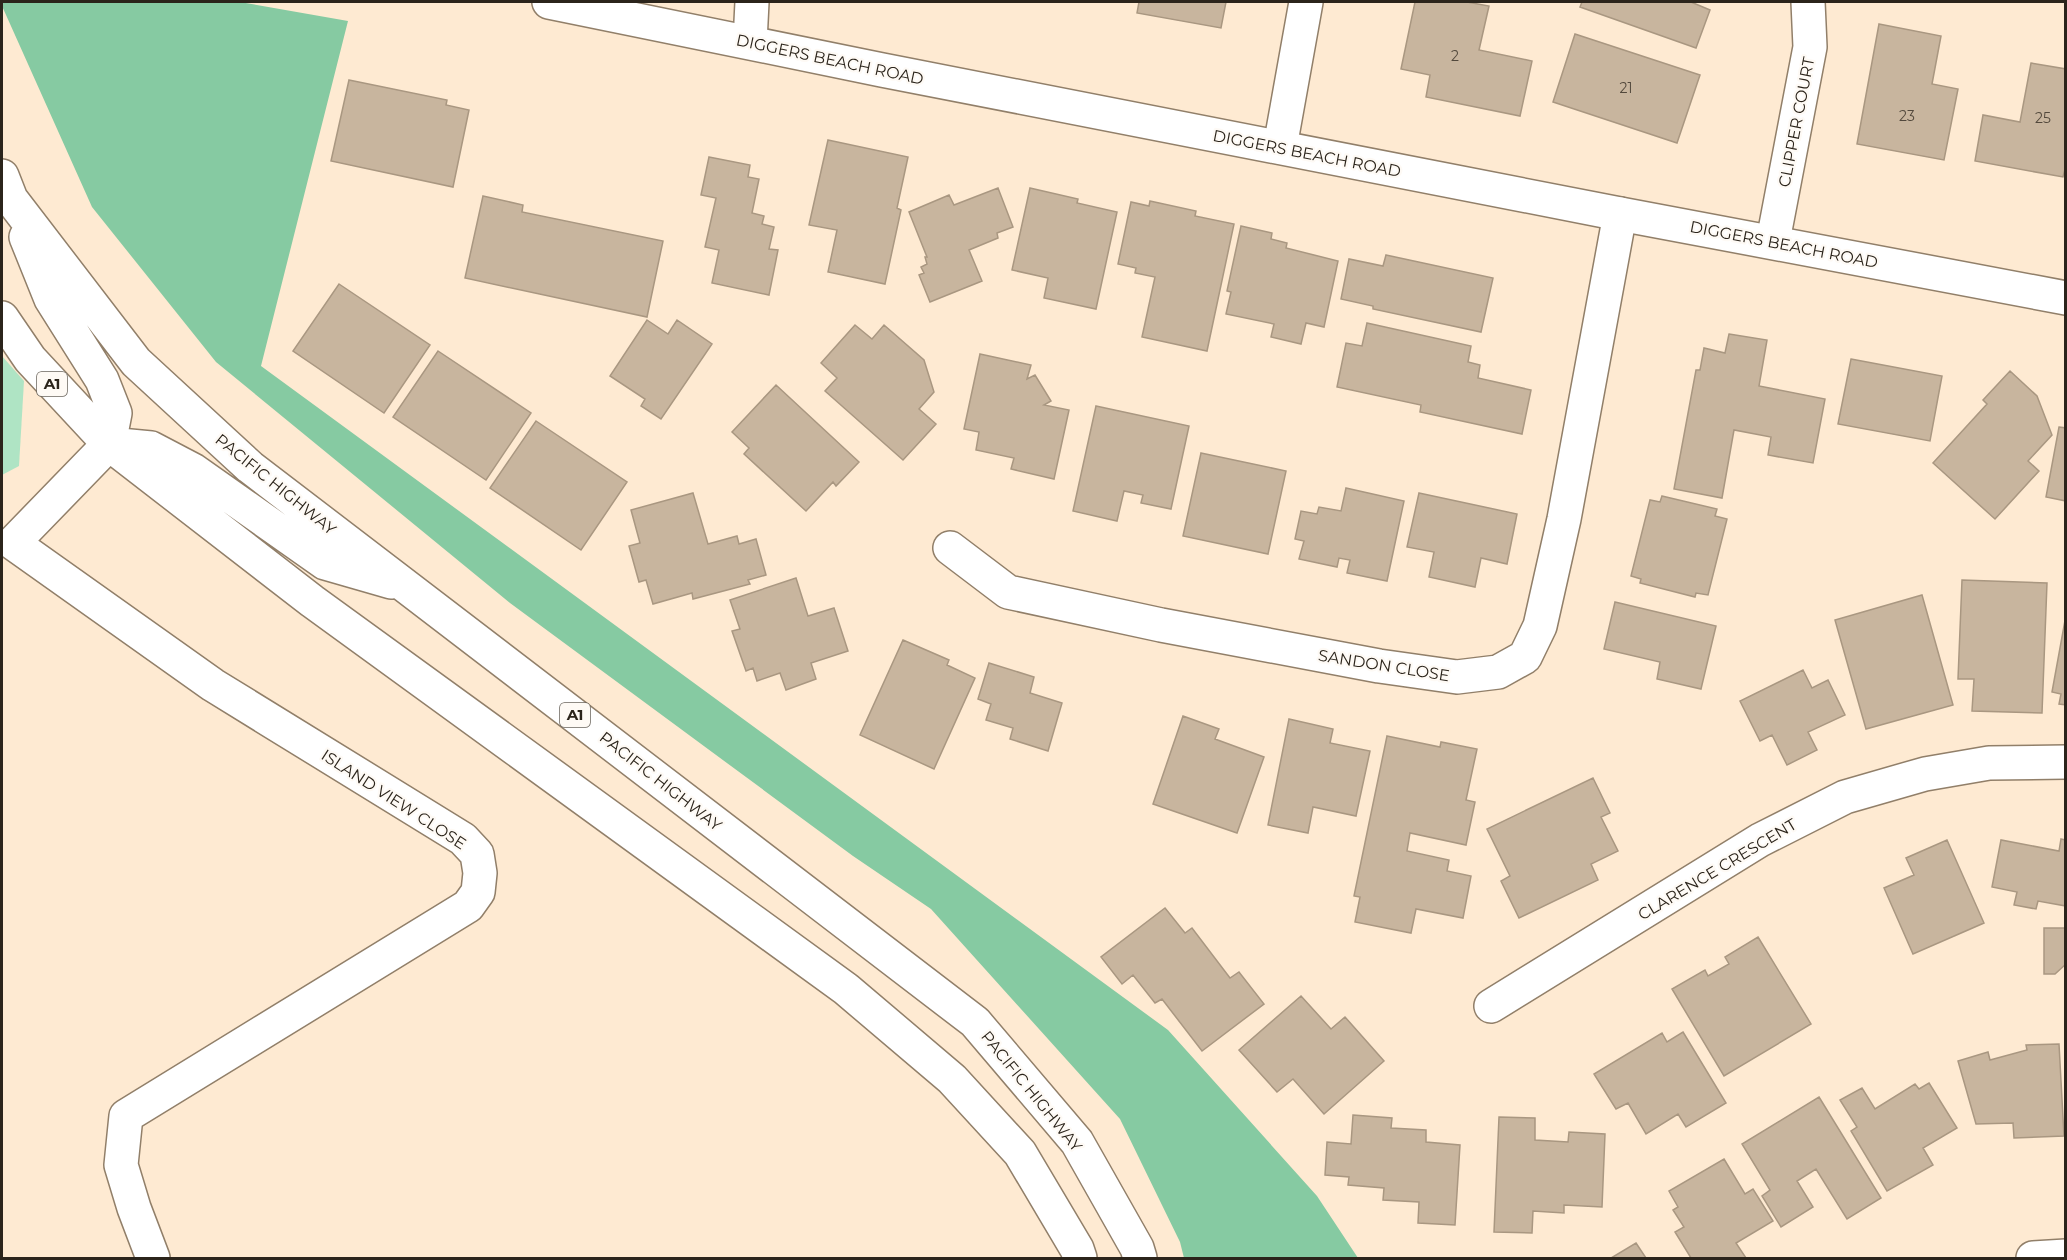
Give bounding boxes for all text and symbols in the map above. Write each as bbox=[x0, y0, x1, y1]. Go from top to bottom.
street label: DIGGERS BEACH ROAD bbox=[734, 30, 925, 89]
house number: 2 bbox=[1451, 47, 1459, 65]
street label: CLIPPER COURT bbox=[1775, 55, 1819, 189]
house number: 21 bbox=[1619, 79, 1633, 97]
house number: 23 bbox=[1899, 107, 1915, 125]
house number: 25 bbox=[2035, 109, 2051, 127]
street label: DIGGERS BEACH ROAD bbox=[1211, 126, 1403, 181]
street label: DIGGERS BEACH ROAD bbox=[1688, 217, 1880, 272]
road number: A1 bbox=[37, 372, 67, 396]
street label: PACIFIC HIGHWAY bbox=[211, 430, 341, 539]
street label: SANDON CLOSE bbox=[1317, 646, 1451, 685]
road number: A1 bbox=[560, 703, 590, 727]
street label: PACIFIC HIGHWAY bbox=[596, 728, 726, 836]
street label: ISLAND VIEW CLOSE bbox=[318, 745, 470, 853]
street label: CLARENCE CRESCENT bbox=[1635, 814, 1801, 924]
street label: PACIFIC HIGHWAY bbox=[977, 1027, 1087, 1156]

